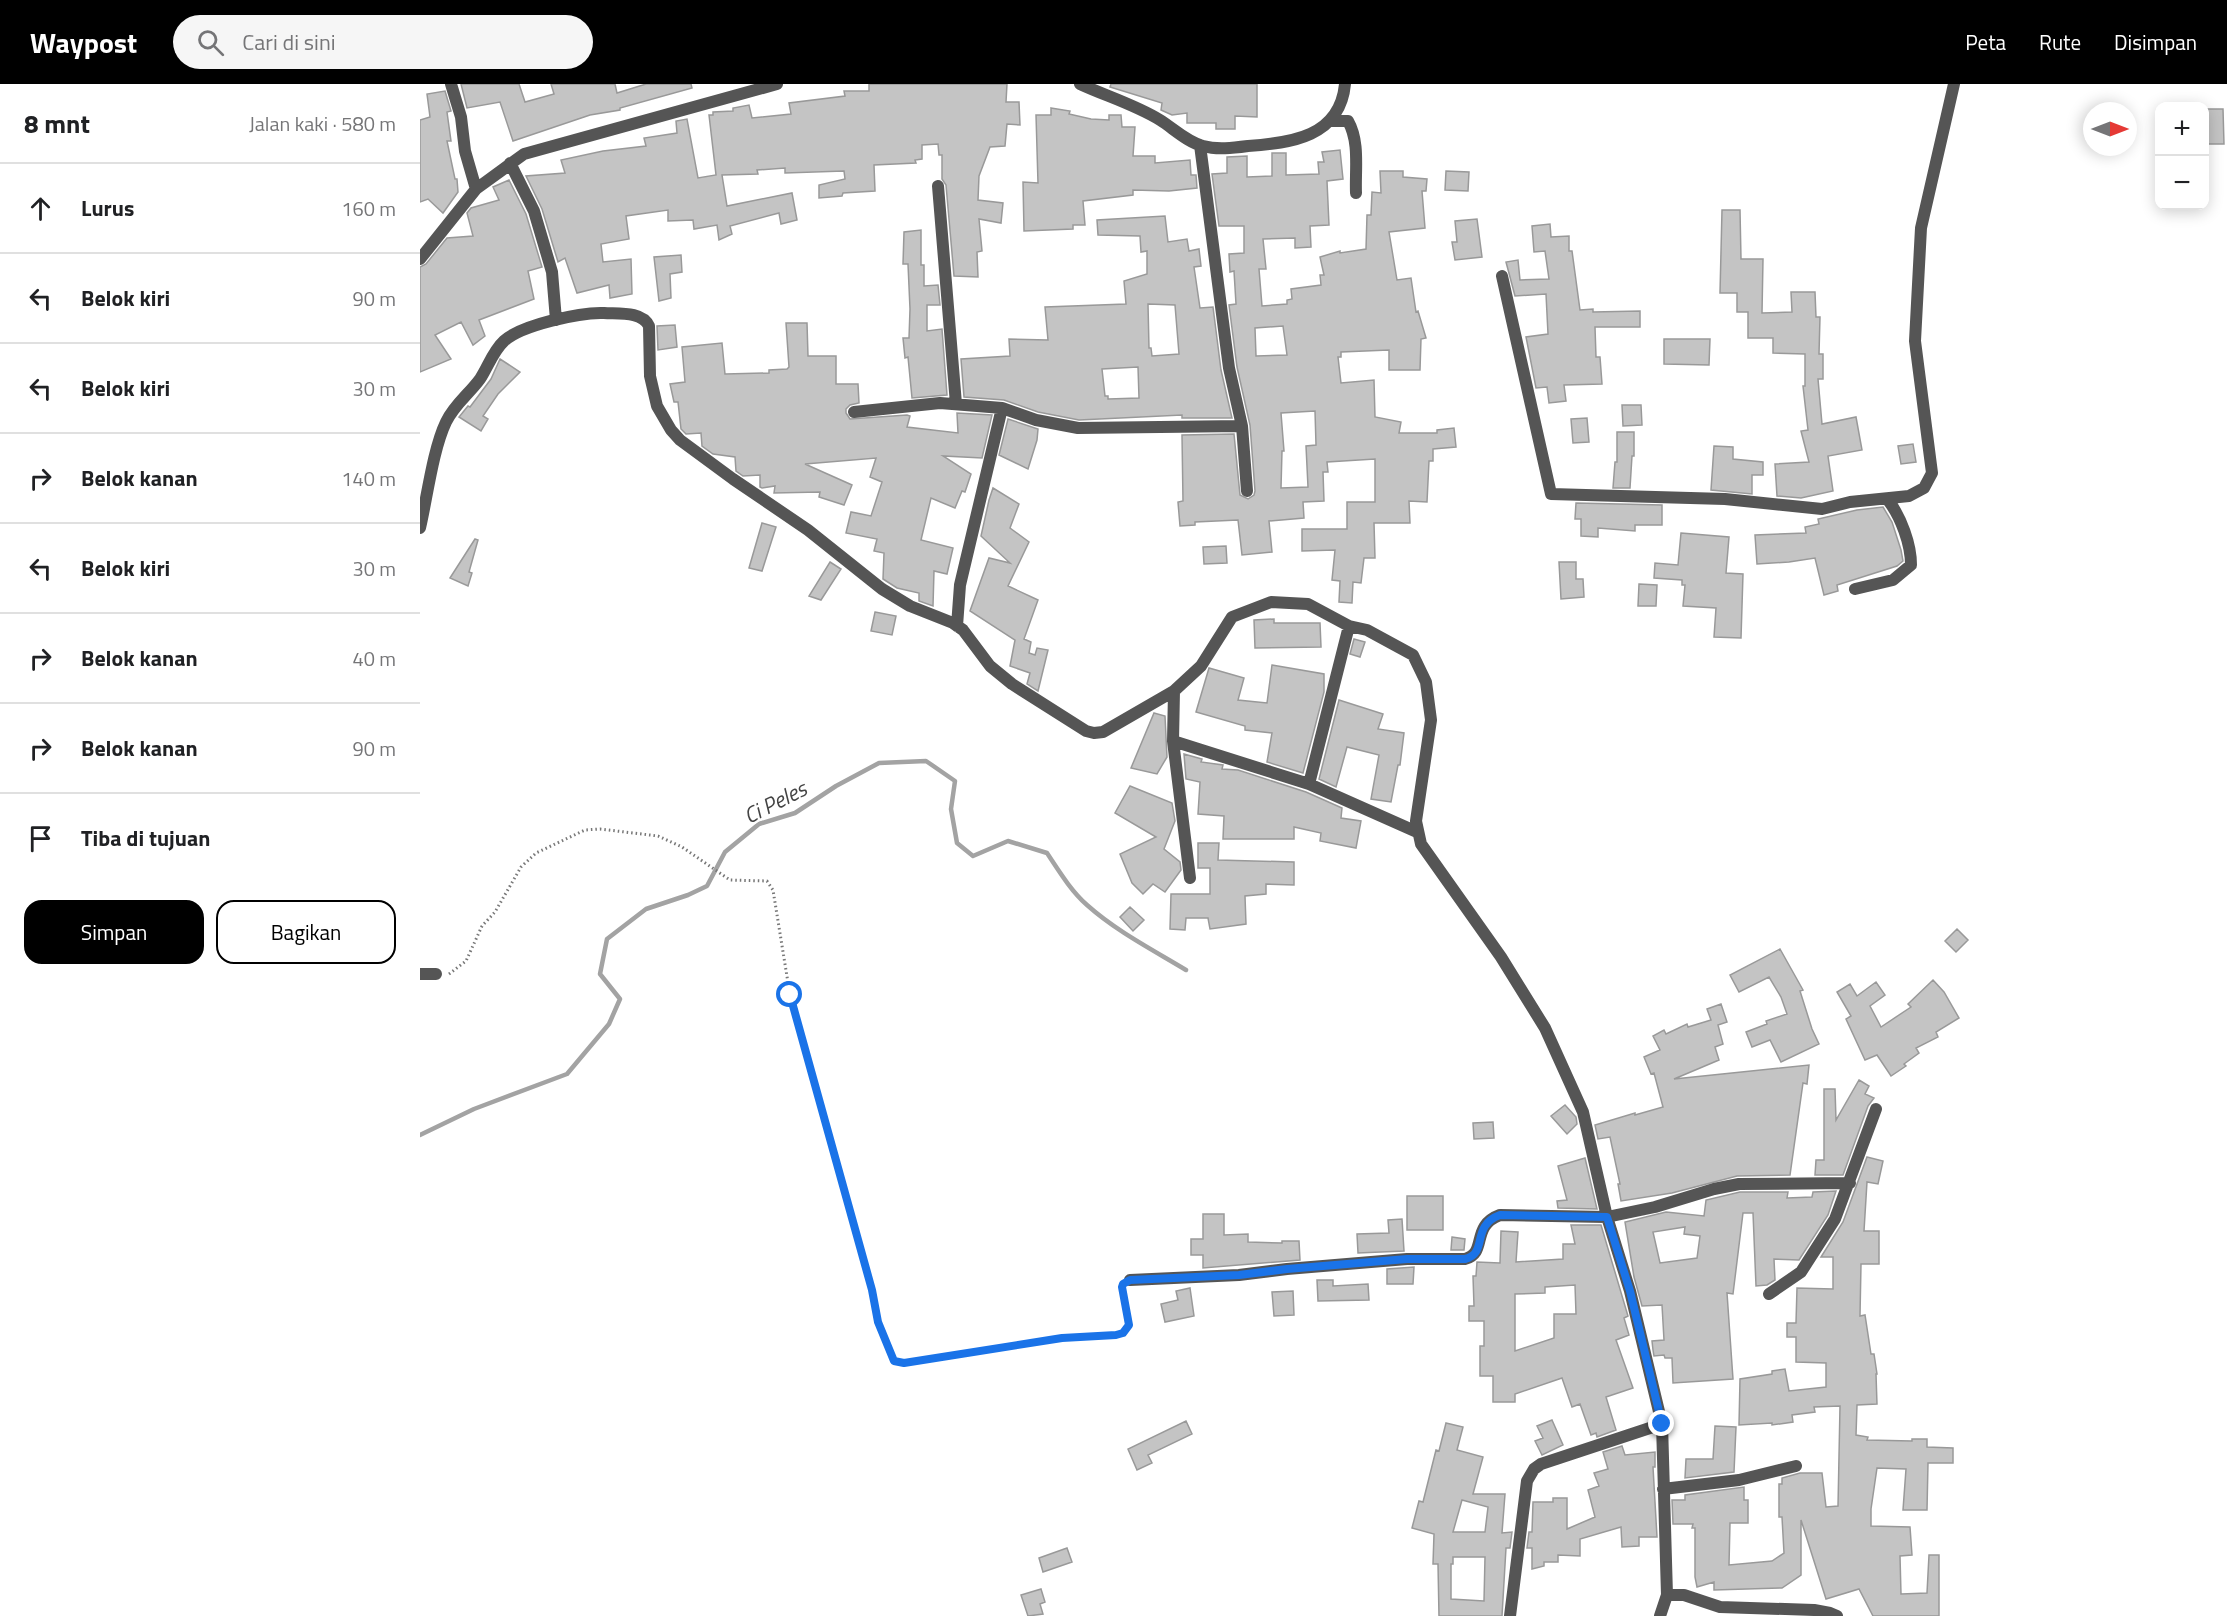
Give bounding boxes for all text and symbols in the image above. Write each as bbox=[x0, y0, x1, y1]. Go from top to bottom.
search box bbox=[173, 15, 593, 69]
text: Waypost bbox=[30, 21, 137, 64]
text: Cari di sini bbox=[242, 25, 336, 59]
icon: search bbox=[194, 26, 227, 59]
text: Peta bbox=[1965, 26, 2006, 58]
text: Rute bbox=[2039, 26, 2081, 58]
text: Disimpan bbox=[2114, 26, 2197, 58]
north arrow bbox=[2083, 102, 2137, 156]
map controls bbox=[2155, 102, 2209, 210]
button: + bbox=[2155, 102, 2209, 156]
text: 8 mnt bbox=[24, 104, 90, 143]
text: Jalan kaki · 580 m bbox=[249, 108, 396, 139]
button: − bbox=[2155, 156, 2209, 210]
text: Lurus bbox=[81, 191, 134, 225]
icon: ahead bbox=[24, 192, 57, 225]
text: 160 m bbox=[341, 193, 396, 224]
text: Belok kiri bbox=[81, 281, 170, 315]
icon: left bbox=[24, 282, 57, 315]
text: 90 m bbox=[352, 283, 396, 314]
text: Belok kiri bbox=[81, 371, 170, 405]
icon: left bbox=[24, 372, 57, 405]
text: 30 m bbox=[352, 373, 396, 404]
text: Belok kanan bbox=[81, 461, 198, 495]
icon: right bbox=[24, 462, 57, 495]
text: 140 m bbox=[341, 463, 396, 494]
text: Belok kiri bbox=[81, 551, 170, 585]
icon: left bbox=[24, 552, 57, 585]
text: 30 m bbox=[352, 553, 396, 584]
text: Belok kanan bbox=[81, 641, 198, 675]
icon: right bbox=[24, 642, 57, 675]
text: 40 m bbox=[352, 643, 396, 674]
text: Belok kanan bbox=[81, 731, 198, 765]
icon: right bbox=[24, 732, 57, 765]
text: 90 m bbox=[352, 733, 396, 764]
water label: Ci Peles bbox=[737, 771, 814, 832]
text: Tiba di tujuan bbox=[81, 821, 210, 855]
icon: arrive bbox=[24, 822, 57, 855]
button: Simpan bbox=[24, 900, 204, 964]
button: Bagikan bbox=[216, 900, 396, 964]
route start bbox=[776, 981, 802, 1007]
route end bbox=[1648, 1410, 1674, 1436]

